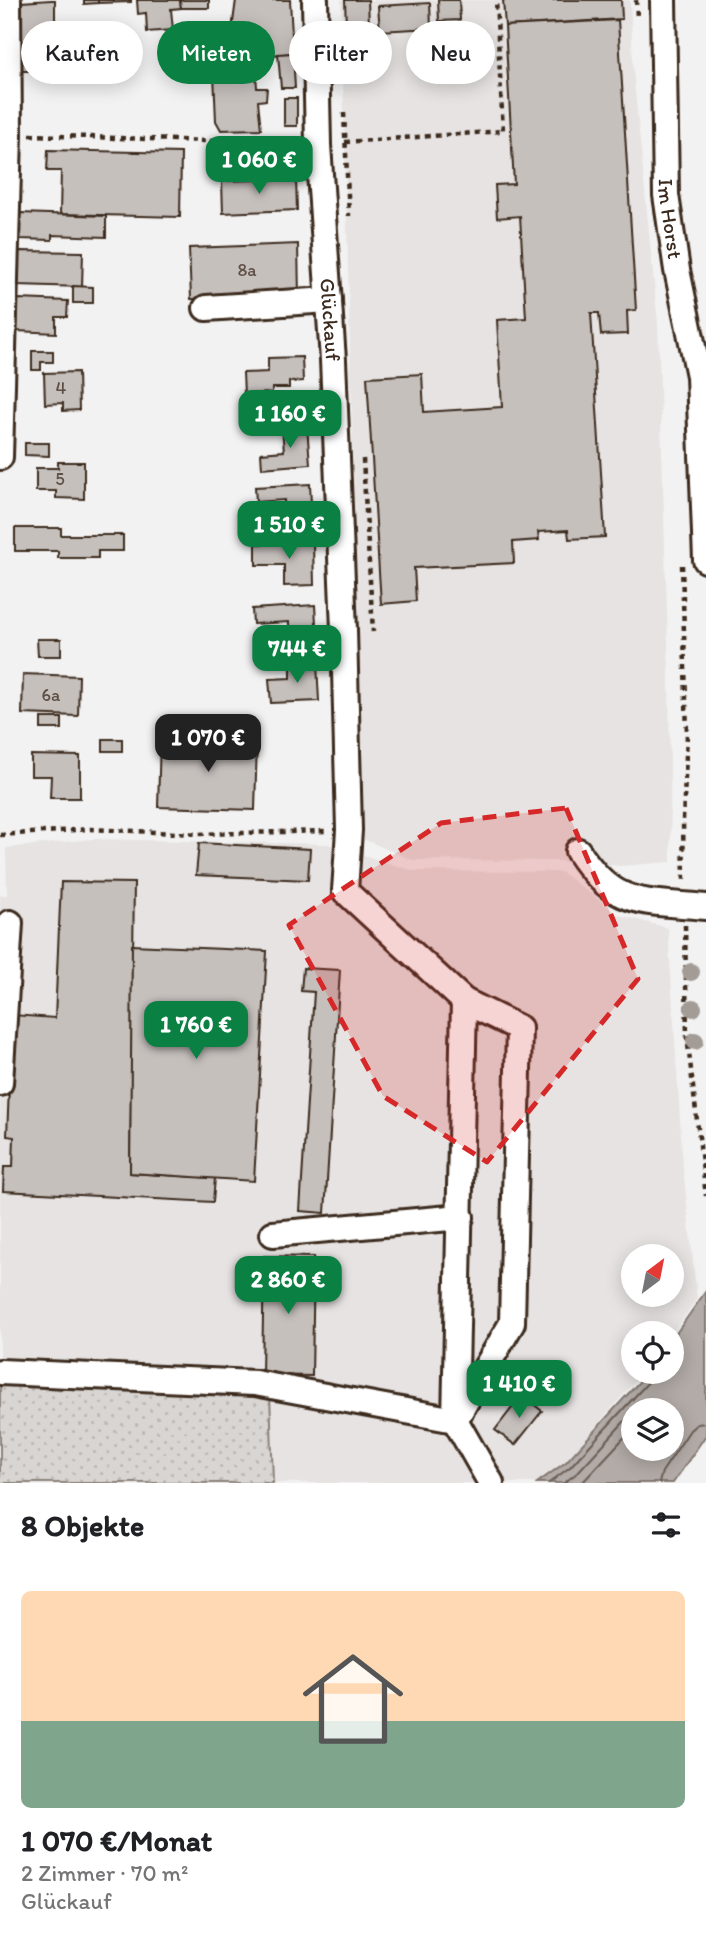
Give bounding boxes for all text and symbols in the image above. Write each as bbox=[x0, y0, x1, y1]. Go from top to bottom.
chip: Kaufen bbox=[21, 21, 143, 84]
chip: Mieten bbox=[157, 21, 275, 84]
chip: Filter bbox=[289, 21, 392, 84]
chip: Neu bbox=[406, 21, 495, 84]
pin: 1 060 € bbox=[194, 136, 324, 196]
text: 1 060 € bbox=[222, 145, 296, 173]
street label: Im Horst bbox=[653, 178, 688, 261]
house number: 8a bbox=[237, 259, 257, 281]
street label: Glückauf bbox=[315, 277, 346, 362]
house number: 4 bbox=[56, 377, 67, 399]
pin: 1 160 € bbox=[225, 391, 355, 450]
text: 1 160 € bbox=[254, 399, 326, 427]
house number: 5 bbox=[55, 468, 65, 490]
pin: 1 510 € bbox=[224, 502, 354, 561]
text: 1 510 € bbox=[253, 510, 325, 538]
pin: 744 € bbox=[248, 626, 346, 685]
text: 744 € bbox=[268, 634, 326, 662]
house number: 6a bbox=[42, 684, 61, 706]
pin: 1 070 € bbox=[143, 714, 273, 774]
text: 1 070 € bbox=[171, 723, 245, 751]
pin: 1 760 € bbox=[131, 1002, 261, 1061]
text: 1 760 € bbox=[160, 1010, 232, 1038]
north arrow bbox=[621, 1244, 684, 1307]
map controls bbox=[621, 1244, 684, 1461]
pin: 2 860 € bbox=[223, 1256, 353, 1316]
text: 2 860 € bbox=[251, 1265, 325, 1293]
button: locate bbox=[621, 1321, 684, 1384]
pin: 1 410 € bbox=[454, 1360, 584, 1420]
text: 1 410 € bbox=[483, 1369, 555, 1397]
button: layers bbox=[621, 1398, 684, 1461]
icon: filters bbox=[647, 1506, 685, 1544]
text: 8 Objekte bbox=[21, 1507, 144, 1544]
icon: home bbox=[290, 1636, 416, 1762]
text: 1 070 €/Monat bbox=[21, 1822, 212, 1859]
text: 2 Zimmer · 70 m² bbox=[21, 1859, 188, 1887]
text: Glückauf bbox=[21, 1887, 112, 1915]

